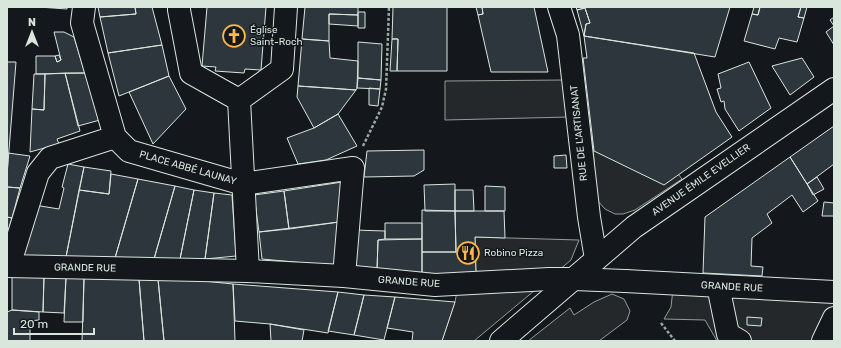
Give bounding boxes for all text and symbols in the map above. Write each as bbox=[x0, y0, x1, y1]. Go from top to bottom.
north arrow bbox=[12, 12, 52, 52]
text: N bbox=[28, 16, 36, 29]
church icon: Église Saint-Roch bbox=[221, 23, 247, 49]
place label: Église Saint-Roch bbox=[250, 24, 303, 48]
street label: RUE DE L'ARTISANAT bbox=[568, 84, 590, 182]
street label: AVENUE ÉMILE EVELLIER bbox=[649, 141, 753, 219]
street label: PLACE ABBÉ LAUNAY bbox=[138, 148, 239, 188]
restaurant icon: Robino Pizza bbox=[455, 240, 481, 266]
place label: Robino Pizza bbox=[484, 247, 543, 259]
street label: GRANDE RUE bbox=[54, 261, 116, 275]
street label: GRANDE RUE bbox=[378, 274, 440, 290]
street label: GRANDE RUE bbox=[701, 279, 763, 295]
scale bar bbox=[14, 310, 94, 336]
text: 20 m bbox=[20, 317, 48, 331]

